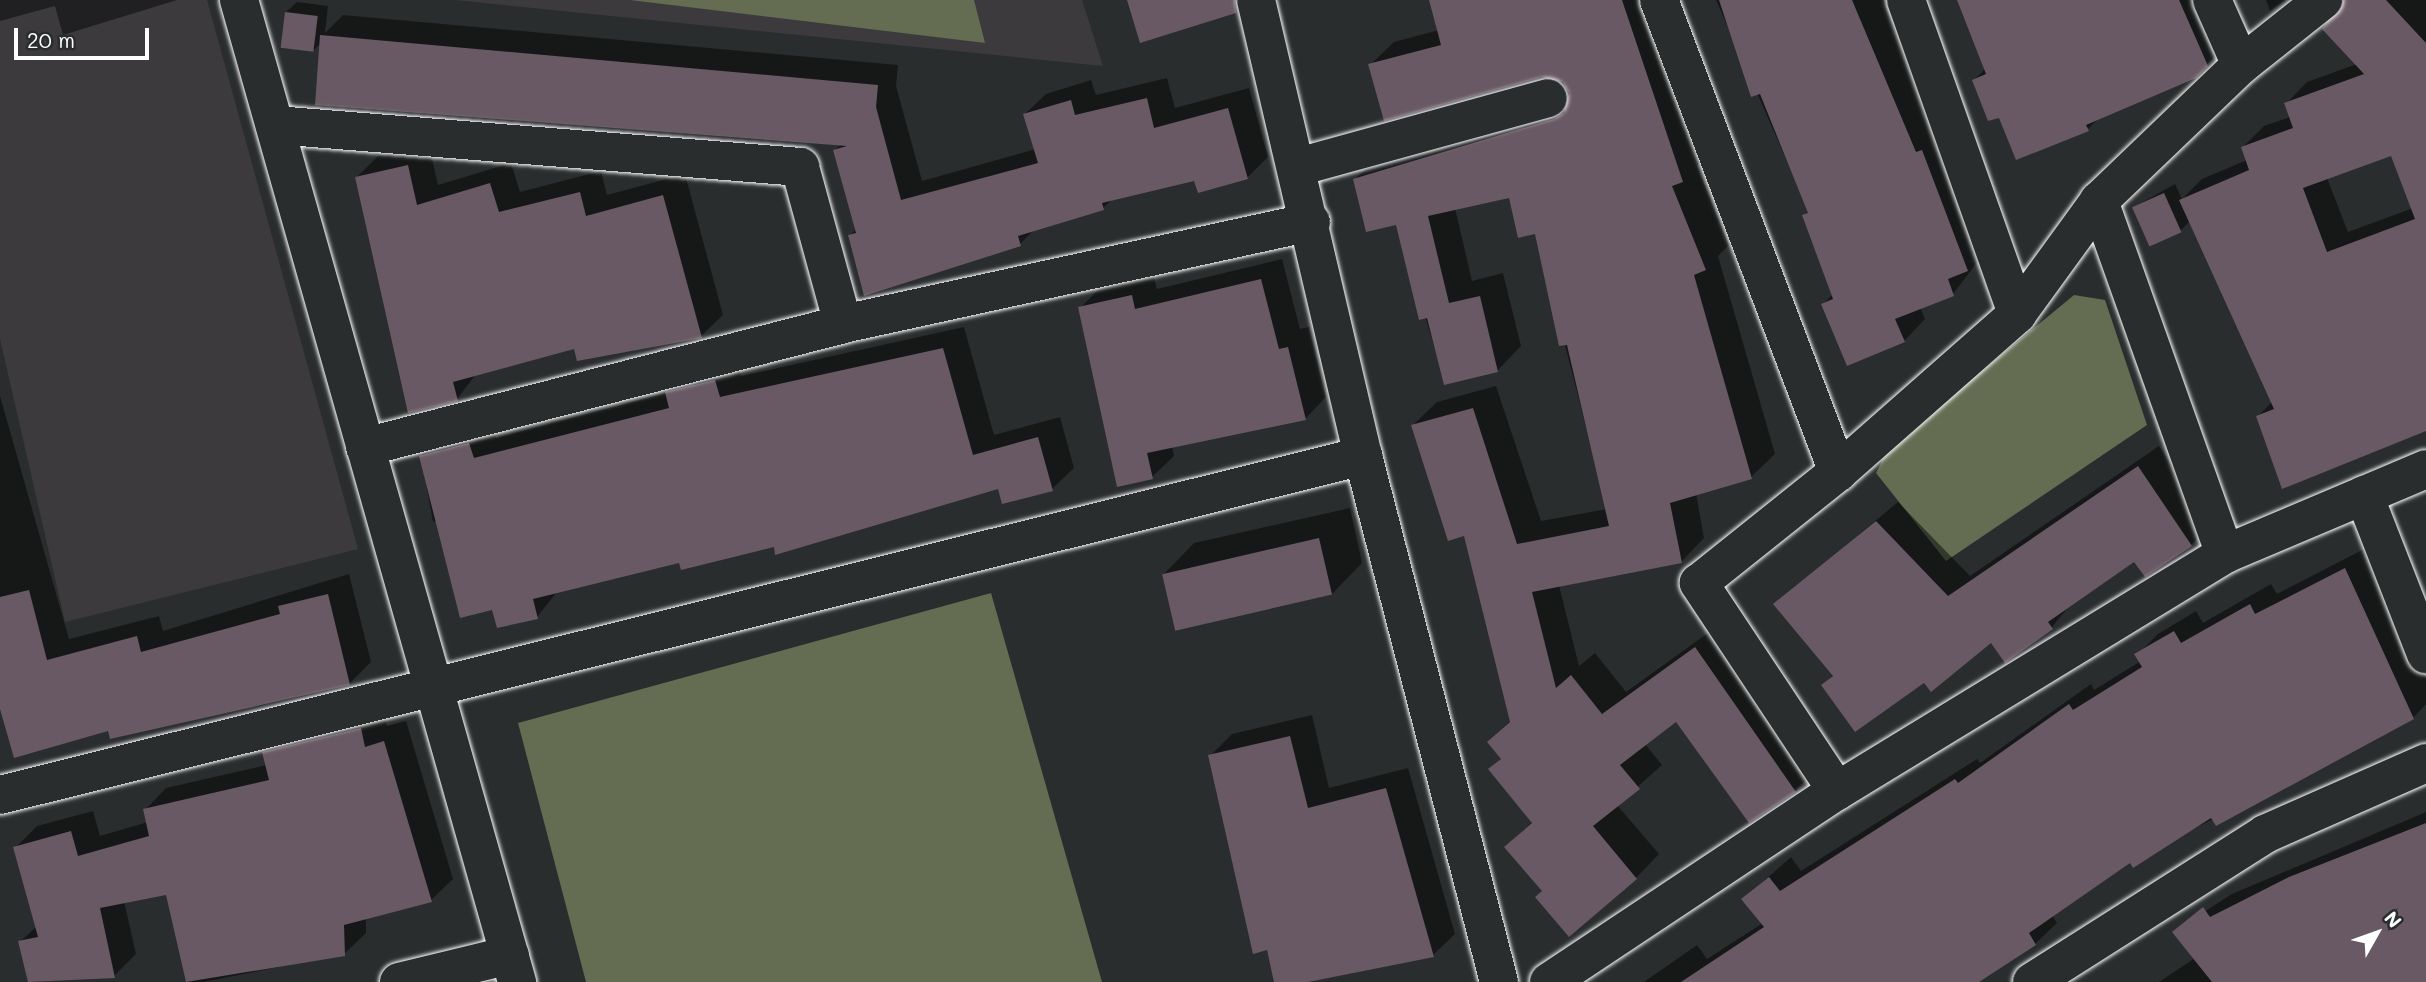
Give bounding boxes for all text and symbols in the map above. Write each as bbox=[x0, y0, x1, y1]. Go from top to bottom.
scale bar bbox=[18, 14, 152, 58]
text: 20 m bbox=[27, 26, 75, 53]
north arrow bbox=[2342, 898, 2412, 968]
text: N bbox=[2379, 906, 2408, 933]

